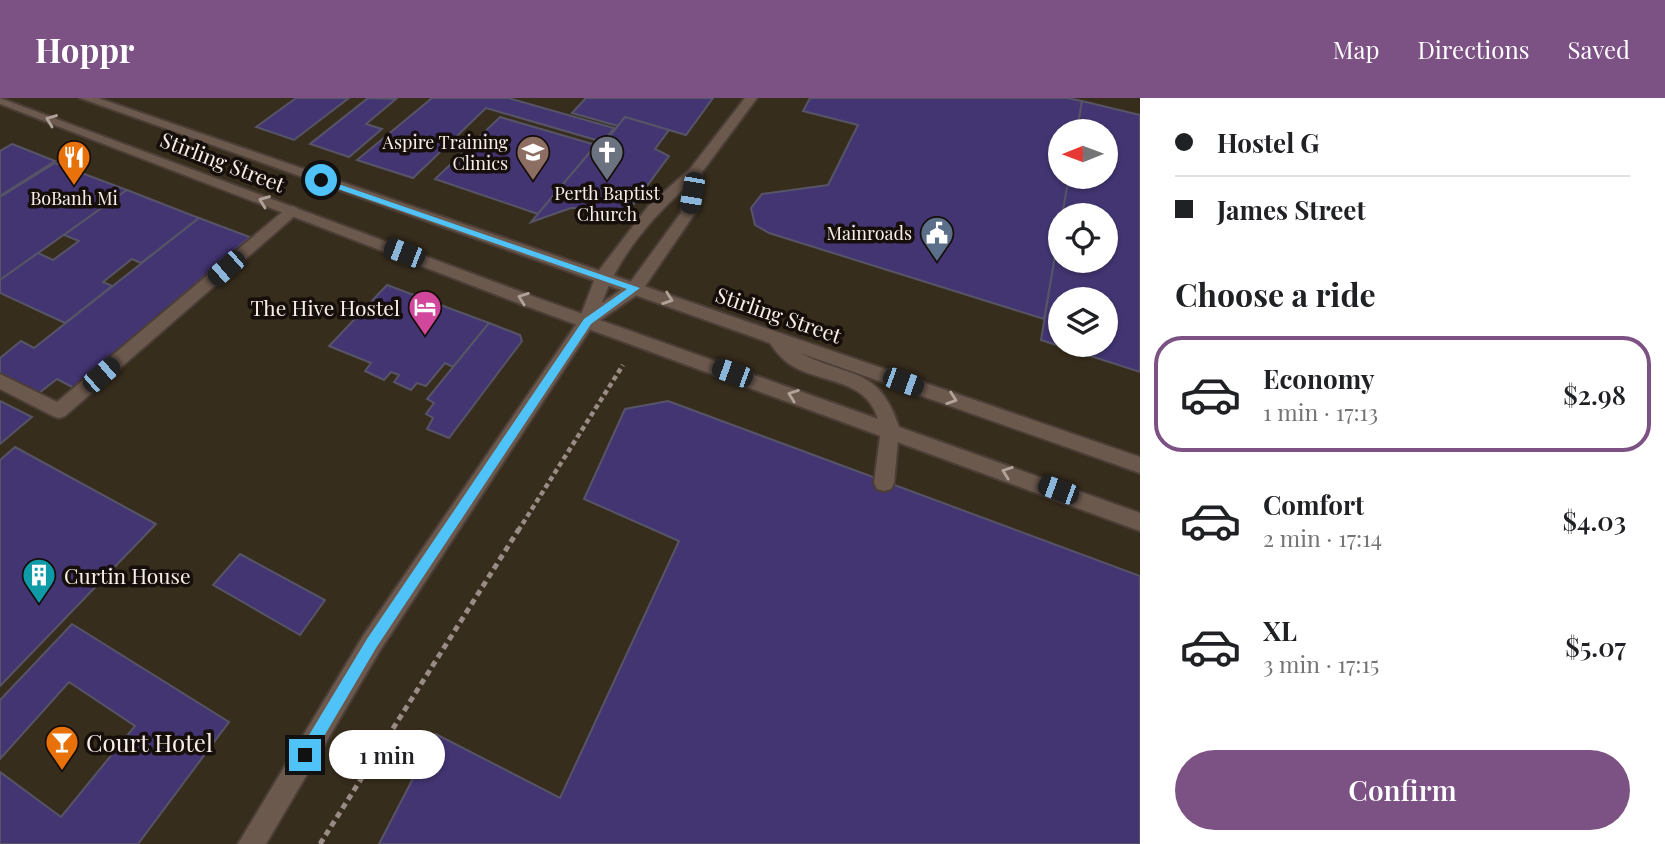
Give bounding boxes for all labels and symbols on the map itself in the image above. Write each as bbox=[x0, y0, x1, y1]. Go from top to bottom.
one-way arrow bbox=[46, 114, 58, 128]
north arrow bbox=[1048, 119, 1118, 189]
street label: Stirling Street bbox=[157, 124, 290, 198]
place label: Aspire Training Clinics bbox=[382, 130, 508, 175]
school or university icon: Aspire Training Clinics bbox=[514, 133, 552, 182]
church icon: Perth Baptist Church bbox=[588, 133, 626, 182]
restaurant icon: BoBanh Mi bbox=[55, 138, 93, 187]
route start bbox=[305, 164, 337, 196]
car bbox=[679, 170, 706, 216]
place label: Perth Baptist Church bbox=[554, 181, 660, 226]
place label: BoBanh Mi bbox=[30, 186, 118, 210]
one-way arrow bbox=[259, 195, 271, 209]
public building icon: Mainroads bbox=[918, 214, 956, 263]
place label: Mainroads bbox=[826, 221, 912, 245]
car bbox=[381, 236, 428, 270]
car bbox=[204, 246, 249, 290]
street label: Stirling Street bbox=[712, 279, 846, 349]
hotel icon: The Hive Hostel bbox=[406, 288, 444, 337]
one-way arrow bbox=[661, 291, 673, 306]
one-way arrow bbox=[517, 292, 529, 306]
place label: The Hive Hostel bbox=[250, 293, 400, 321]
car bbox=[79, 353, 124, 397]
car bbox=[709, 356, 756, 390]
car bbox=[880, 365, 927, 399]
one-way arrow bbox=[788, 389, 800, 403]
one-way arrow bbox=[945, 391, 957, 405]
one-way arrow bbox=[1002, 466, 1014, 480]
car bbox=[1035, 473, 1082, 507]
building icon: Curtin House bbox=[20, 556, 58, 605]
place label: Curtin House bbox=[64, 561, 191, 589]
bar icon: Court Hotel bbox=[43, 723, 81, 772]
place label: Court Hotel bbox=[86, 726, 213, 758]
callout: 1 min bbox=[330, 730, 445, 780]
route end bbox=[289, 739, 321, 771]

